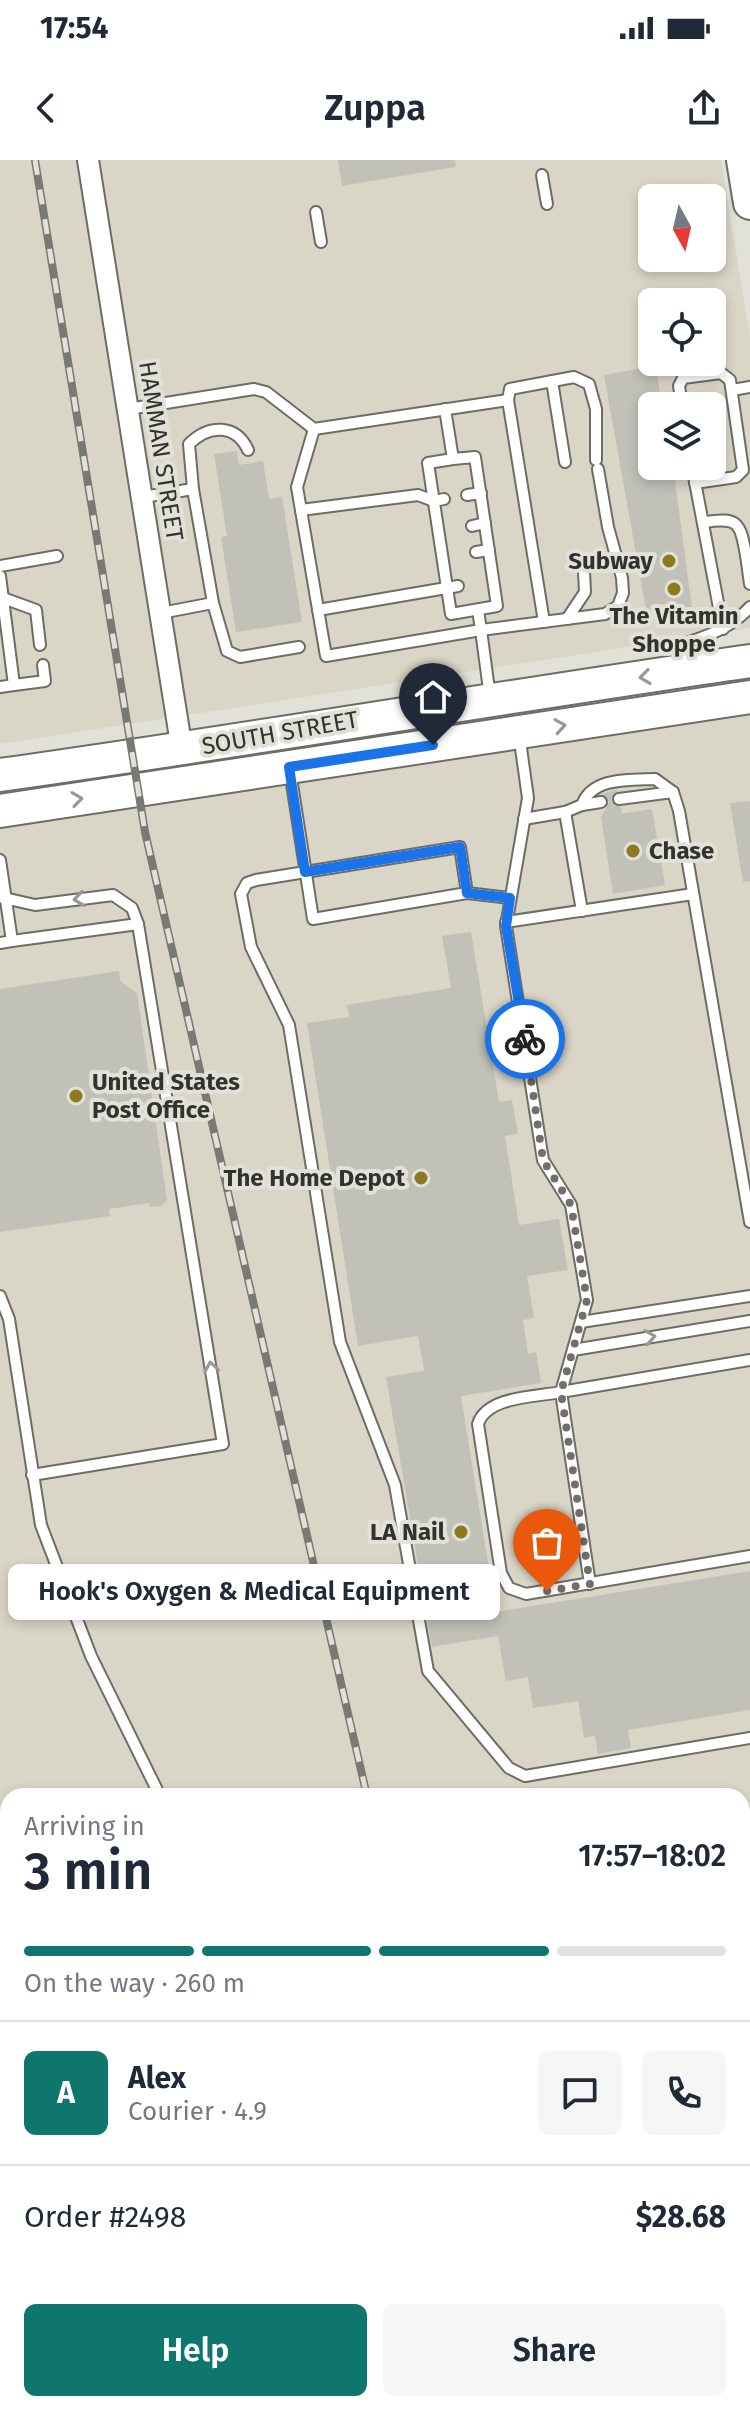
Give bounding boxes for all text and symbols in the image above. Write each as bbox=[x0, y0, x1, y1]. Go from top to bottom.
text: 17:54 bbox=[40, 10, 108, 46]
icon: back bbox=[24, 86, 68, 130]
text: Zuppa bbox=[324, 86, 426, 130]
icon: share bbox=[682, 86, 726, 130]
north arrow bbox=[638, 184, 726, 272]
map controls bbox=[638, 184, 726, 480]
button: locate bbox=[638, 288, 726, 376]
street label: HAMMAN STREET bbox=[133, 359, 189, 543]
button: layers bbox=[638, 392, 726, 480]
place label: Subway bbox=[568, 547, 654, 575]
marker: Subway bbox=[660, 552, 678, 570]
marker: The Vitamin Shoppe bbox=[665, 580, 683, 598]
place label: The Vitamin Shoppe bbox=[609, 602, 739, 658]
pin bbox=[399, 663, 467, 745]
one-way arrow bbox=[638, 668, 652, 685]
icon: home bbox=[411, 675, 455, 719]
street label: SOUTH STREET bbox=[200, 705, 361, 761]
one-way arrow bbox=[554, 718, 567, 735]
one-way arrow bbox=[70, 791, 84, 808]
place label: Chase bbox=[649, 837, 714, 865]
marker: Chase bbox=[624, 842, 642, 860]
one-way arrow bbox=[72, 890, 86, 907]
courier bbox=[485, 999, 565, 1079]
icon: bike bbox=[503, 1017, 547, 1061]
place label: United States Post Office bbox=[92, 1068, 240, 1124]
marker: United States Post Office bbox=[67, 1087, 85, 1105]
place label: The Home Depot bbox=[224, 1164, 406, 1192]
marker: The Home Depot bbox=[412, 1169, 430, 1187]
one-way arrow bbox=[643, 1329, 657, 1346]
one-way arrow bbox=[203, 1360, 220, 1374]
pin bbox=[513, 1509, 581, 1591]
place label: LA Nail bbox=[370, 1518, 446, 1546]
icon: bag bbox=[525, 1521, 569, 1565]
marker: LA Nail bbox=[452, 1523, 470, 1541]
callout: Hook's Oxygen & Medical Equipment bbox=[7, 1563, 499, 1619]
text: Hook's Oxygen & Medical Equipment bbox=[38, 1576, 470, 1607]
text: Arriving in bbox=[24, 1811, 145, 1842]
text: 17:57–18:02 bbox=[578, 1838, 726, 1874]
text: 3 min bbox=[24, 1840, 152, 1903]
text: On the way · 260 m bbox=[24, 1968, 245, 1999]
button: chat bbox=[538, 2051, 622, 2135]
button: phone bbox=[642, 2051, 726, 2135]
text: Alex bbox=[128, 2060, 186, 2096]
text: A bbox=[57, 2075, 75, 2111]
text: Courier · 4.9 bbox=[128, 2096, 267, 2127]
text: Order #2498 bbox=[24, 2199, 186, 2235]
text: $28.68 bbox=[636, 2199, 726, 2235]
button: Help bbox=[24, 2304, 367, 2396]
button: Share bbox=[383, 2304, 726, 2396]

